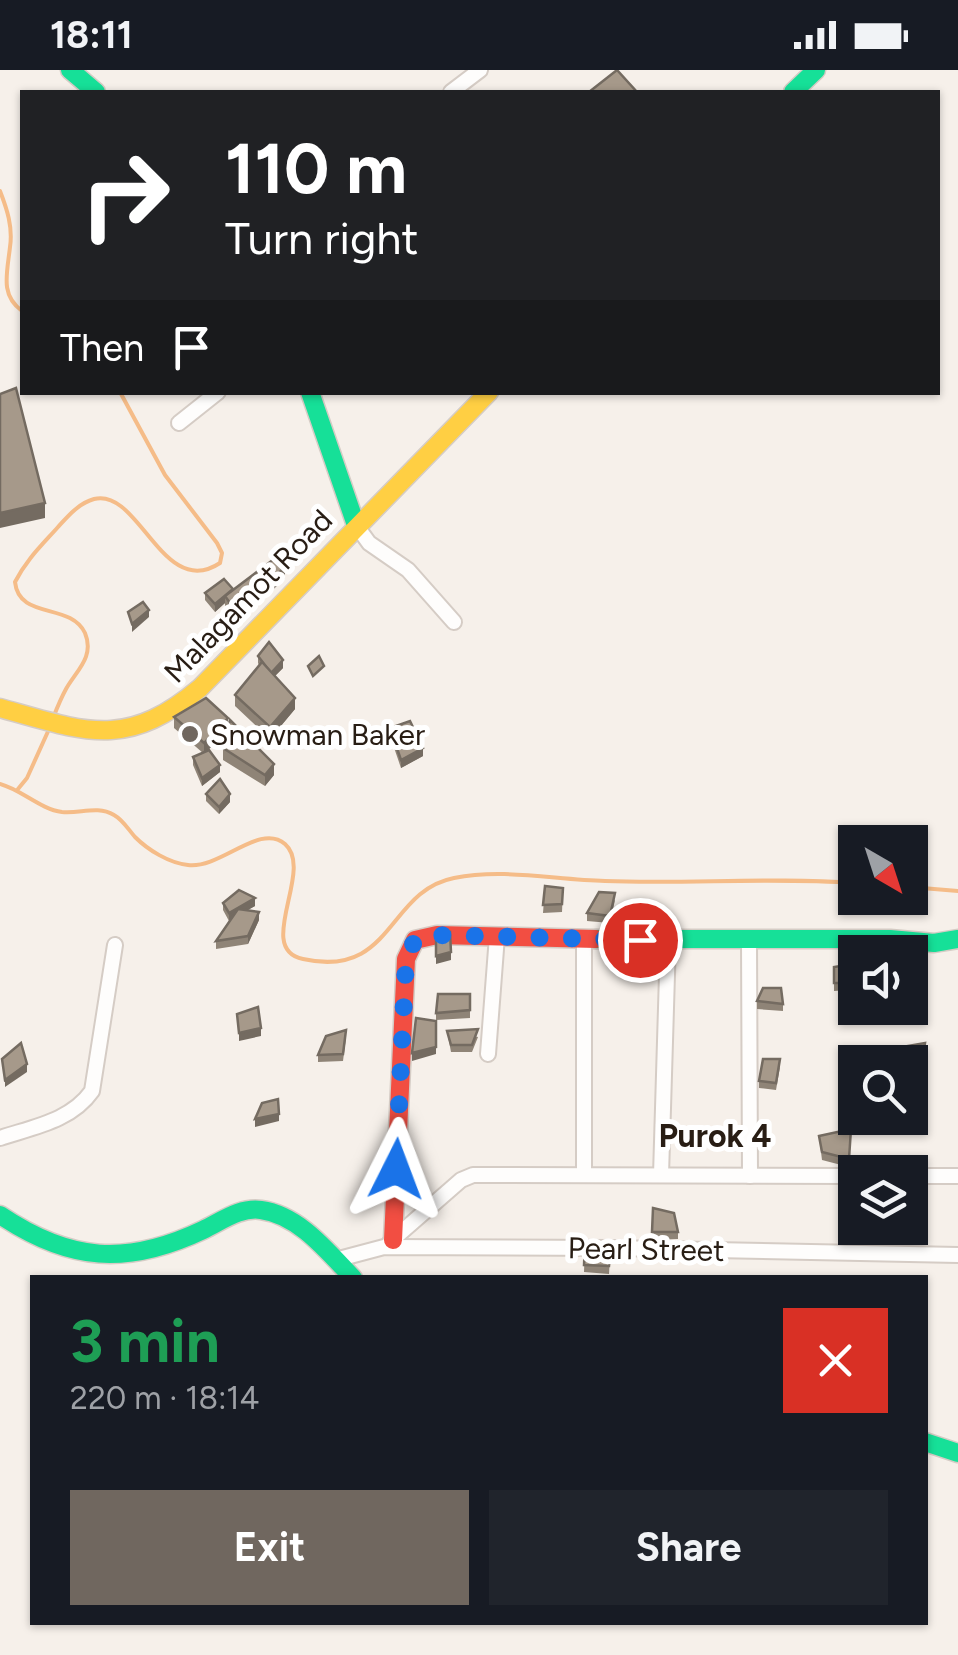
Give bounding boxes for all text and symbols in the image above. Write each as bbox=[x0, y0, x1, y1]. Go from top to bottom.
text: 18:11 bbox=[50, 12, 133, 58]
text: 110 m bbox=[225, 126, 407, 211]
icon: right bbox=[60, 130, 190, 260]
text: Turn right bbox=[225, 211, 418, 265]
icon: arrive bbox=[164, 320, 219, 375]
text: Then bbox=[60, 325, 144, 371]
street label: Malagamot Road bbox=[156, 502, 340, 690]
place label: Snowman Baker bbox=[210, 716, 425, 753]
marker: Snowman Baker bbox=[179, 723, 201, 745]
north arrow bbox=[838, 825, 928, 915]
map controls bbox=[838, 825, 928, 1245]
pin bbox=[598, 898, 683, 983]
icon: arrive bbox=[613, 913, 668, 968]
button: sound bbox=[838, 935, 928, 1025]
button: search bbox=[838, 1045, 928, 1135]
position arrow bbox=[344, 1117, 448, 1221]
district label: Purok 4 bbox=[658, 1117, 772, 1155]
button: layers bbox=[838, 1155, 928, 1245]
street label: Pearl Street bbox=[567, 1229, 725, 1269]
text: 3 min bbox=[70, 1305, 220, 1377]
button: close bbox=[783, 1308, 888, 1413]
text: 220 m · 18:14 bbox=[70, 1379, 259, 1417]
button: Exit bbox=[70, 1490, 469, 1605]
button: Share bbox=[489, 1490, 888, 1605]

